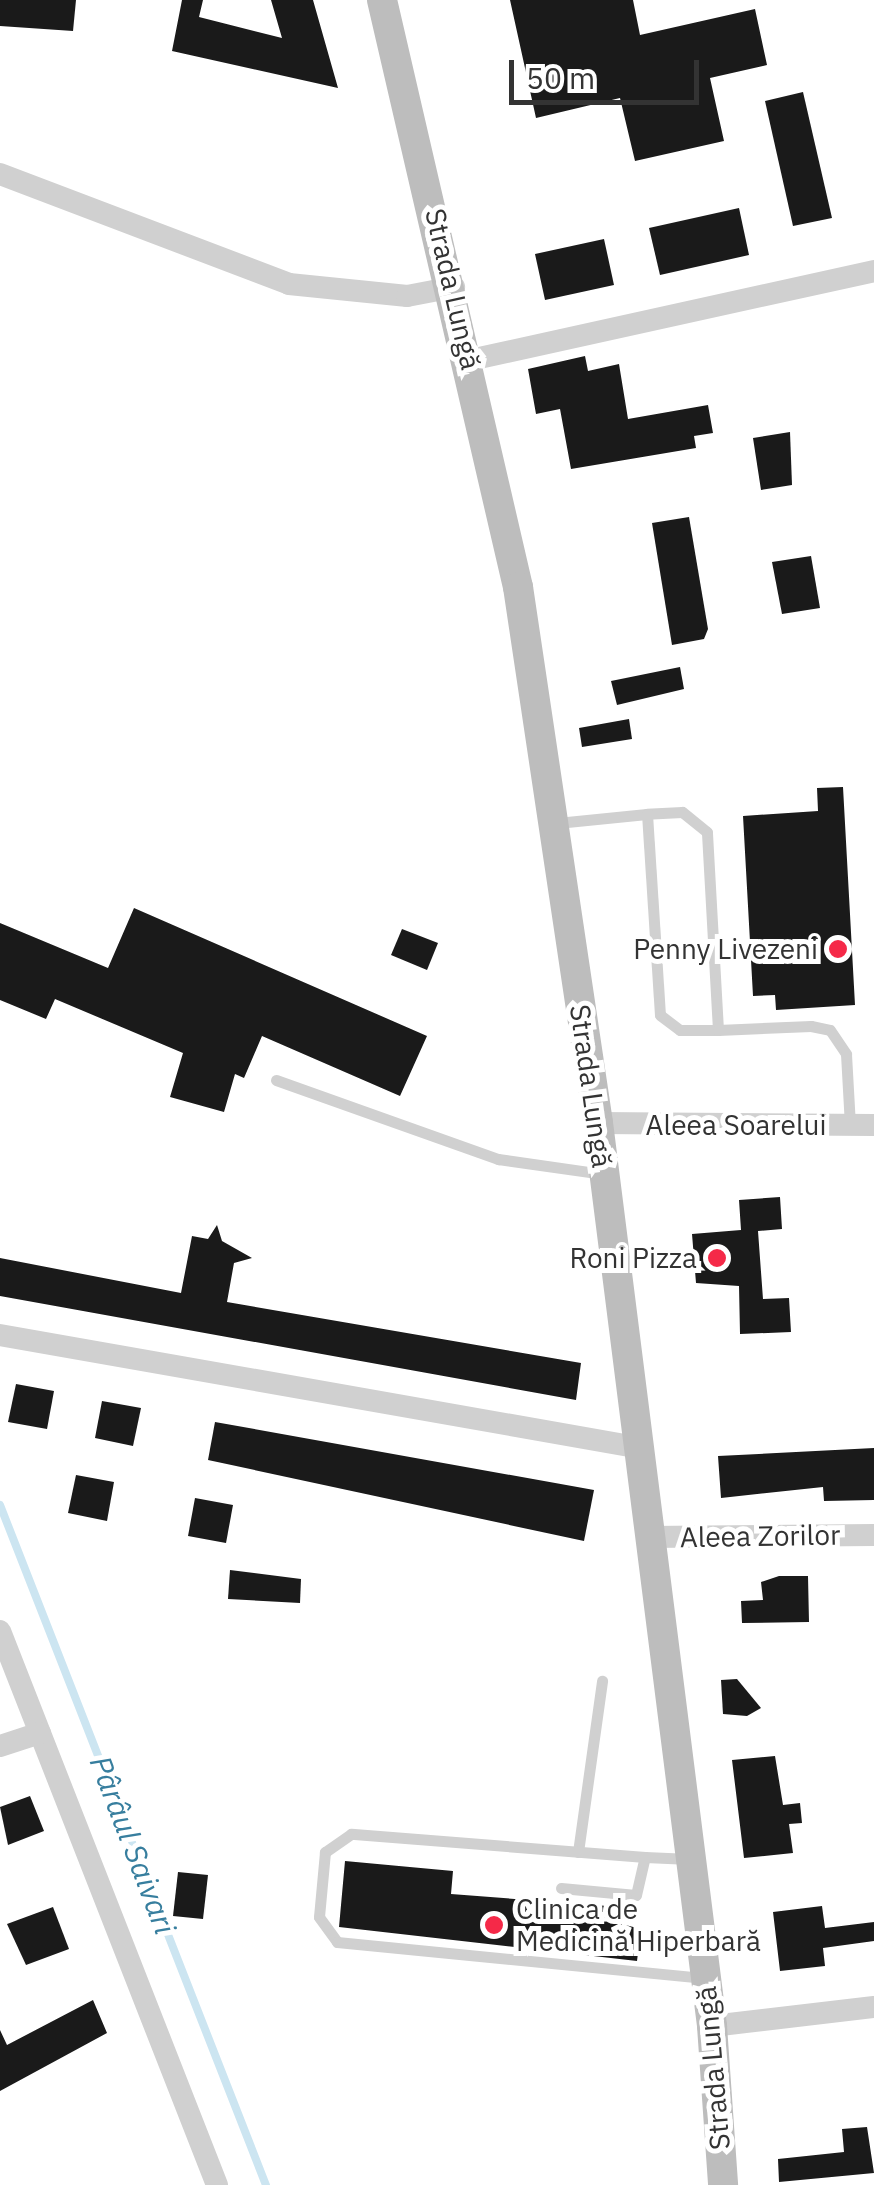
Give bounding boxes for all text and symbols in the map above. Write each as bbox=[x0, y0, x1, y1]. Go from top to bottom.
scale bar bbox=[514, 40, 704, 102]
text: 50 m bbox=[526, 58, 595, 97]
street label: Strada Lungă bbox=[418, 205, 488, 373]
place label: Penny Livezeni bbox=[633, 932, 818, 966]
marker: Penny Livezeni bbox=[827, 938, 849, 960]
street label: Strada Lungă bbox=[563, 1002, 619, 1170]
street label: Aleea Soarelui bbox=[646, 1108, 826, 1142]
place label: Roni Pizza bbox=[569, 1241, 697, 1275]
marker: Roni Pizza bbox=[706, 1247, 728, 1269]
street label: Aleea Zorilor bbox=[679, 1518, 841, 1554]
water label: Pârâul Saivari bbox=[83, 1751, 183, 1939]
place label: Clinica de Medicină Hiperbară bbox=[516, 1892, 761, 1958]
marker: Clinica de Medicină Hiperbară bbox=[481, 1912, 507, 1938]
street label: Strada Lungă bbox=[689, 1985, 737, 2151]

